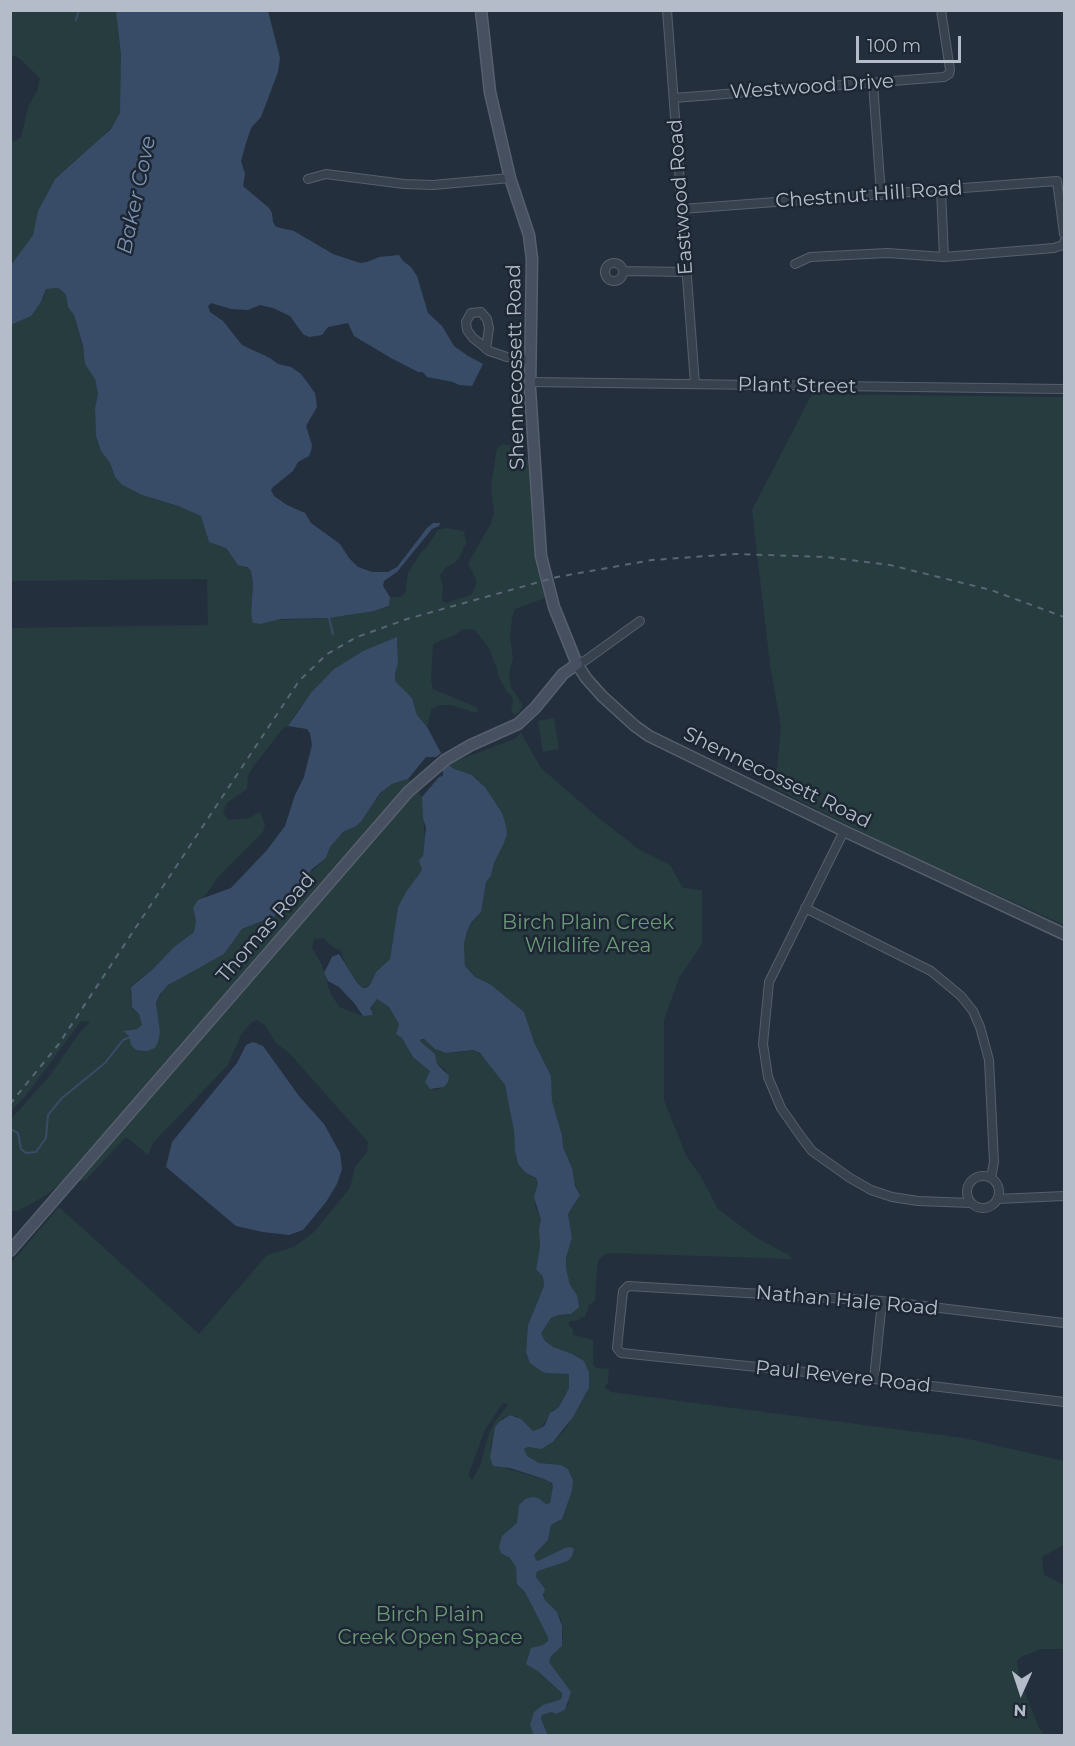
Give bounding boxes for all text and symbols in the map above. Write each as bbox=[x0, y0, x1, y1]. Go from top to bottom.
scale bar bbox=[859, 24, 964, 62]
text: 100 m bbox=[867, 35, 921, 57]
street label: Westwood Drive bbox=[729, 69, 895, 105]
street label: Eastwood Road bbox=[664, 118, 698, 276]
water label: Baker Cove bbox=[112, 134, 162, 256]
street label: Chestnut Hill Road bbox=[774, 176, 964, 214]
street label: Shennecossett Road bbox=[502, 264, 530, 470]
street label: Plant Street bbox=[737, 373, 857, 399]
street label: Shennecossett Road bbox=[679, 722, 875, 834]
street label: Thomas Road bbox=[212, 868, 320, 988]
park label: Birch Plain Creek Wildlife Area bbox=[502, 911, 674, 958]
street label: Nathan Hale Road bbox=[755, 1281, 939, 1321]
street label: Paul Revere Road bbox=[754, 1356, 932, 1398]
park label: Birch Plain Creek Open Space bbox=[337, 1603, 523, 1650]
north arrow bbox=[991, 1662, 1051, 1722]
text: N bbox=[1013, 1701, 1027, 1720]

